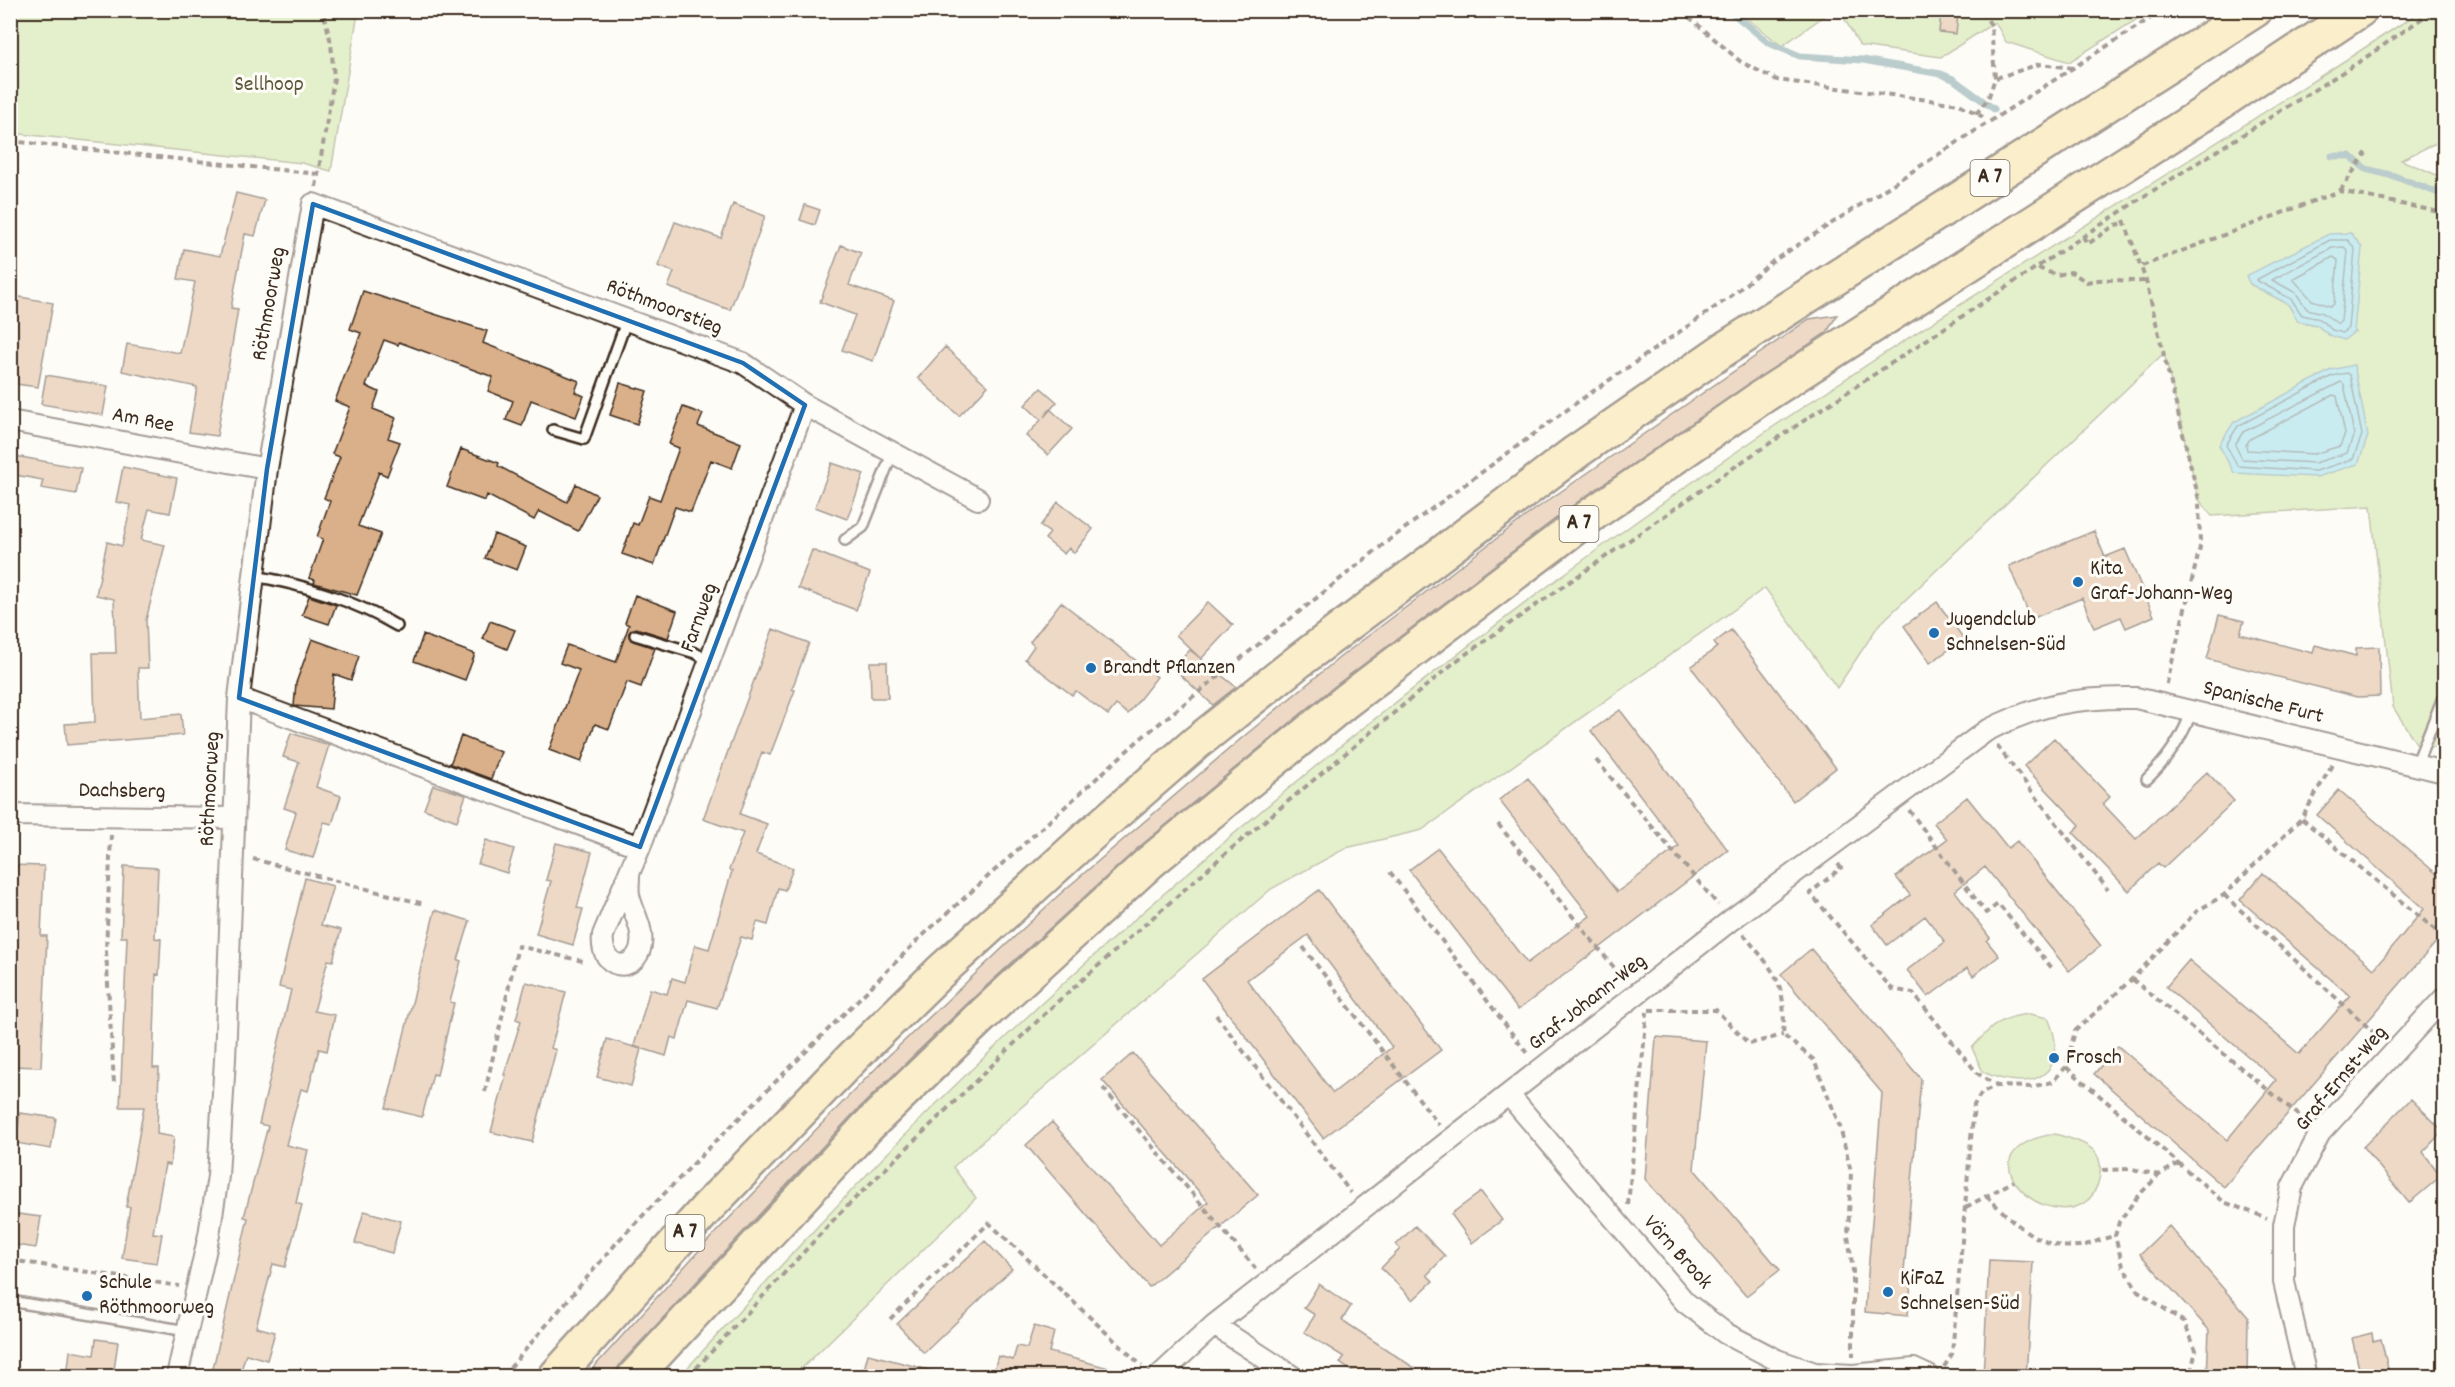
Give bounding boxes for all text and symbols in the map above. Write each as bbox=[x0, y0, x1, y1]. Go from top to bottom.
park label: Sellhoop bbox=[234, 70, 304, 101]
road number: A 7 bbox=[1970, 160, 2010, 196]
street label: Röthmoorweg bbox=[245, 245, 295, 363]
street label: Röthmoorstieg bbox=[601, 272, 727, 344]
street label: Am Ree bbox=[109, 400, 177, 442]
road number: A 7 bbox=[1560, 506, 1598, 542]
place label: Kita Graf-Johann-Weg bbox=[2090, 554, 2233, 610]
marker: Kita Graf-Johann-Weg bbox=[2071, 575, 2085, 589]
street label: Farnweg bbox=[673, 579, 727, 657]
place label: Jugendclub Schnelsen-Süd bbox=[1946, 605, 2066, 661]
marker: Jugendclub Schnelsen-Süd bbox=[1927, 626, 1941, 640]
place label: Brandt Pflanzen bbox=[1103, 653, 1235, 684]
marker: Brandt Pflanzen bbox=[1084, 661, 1098, 675]
street label: Spanische Furt bbox=[2200, 673, 2326, 733]
street label: Röthmoorweg bbox=[193, 731, 229, 847]
street label: Dachsberg bbox=[78, 776, 166, 808]
street label: Graf-Johann-Weg bbox=[1522, 947, 1654, 1059]
street label: Graf-Ernst-Weg bbox=[2288, 1019, 2396, 1139]
place label: Frosch bbox=[2066, 1043, 2122, 1074]
marker: Frosch bbox=[2047, 1051, 2061, 1065]
street label: Vörn Brook bbox=[1635, 1209, 1719, 1297]
road number: A 7 bbox=[666, 1215, 704, 1251]
place label: KiFaZ Schnelsen-Süd bbox=[1900, 1264, 2020, 1320]
place label: Schule Röthmoorweg bbox=[99, 1268, 214, 1324]
marker: KiFaZ Schnelsen-Süd bbox=[1881, 1285, 1895, 1299]
marker: Schule Röthmoorweg bbox=[80, 1289, 94, 1303]

